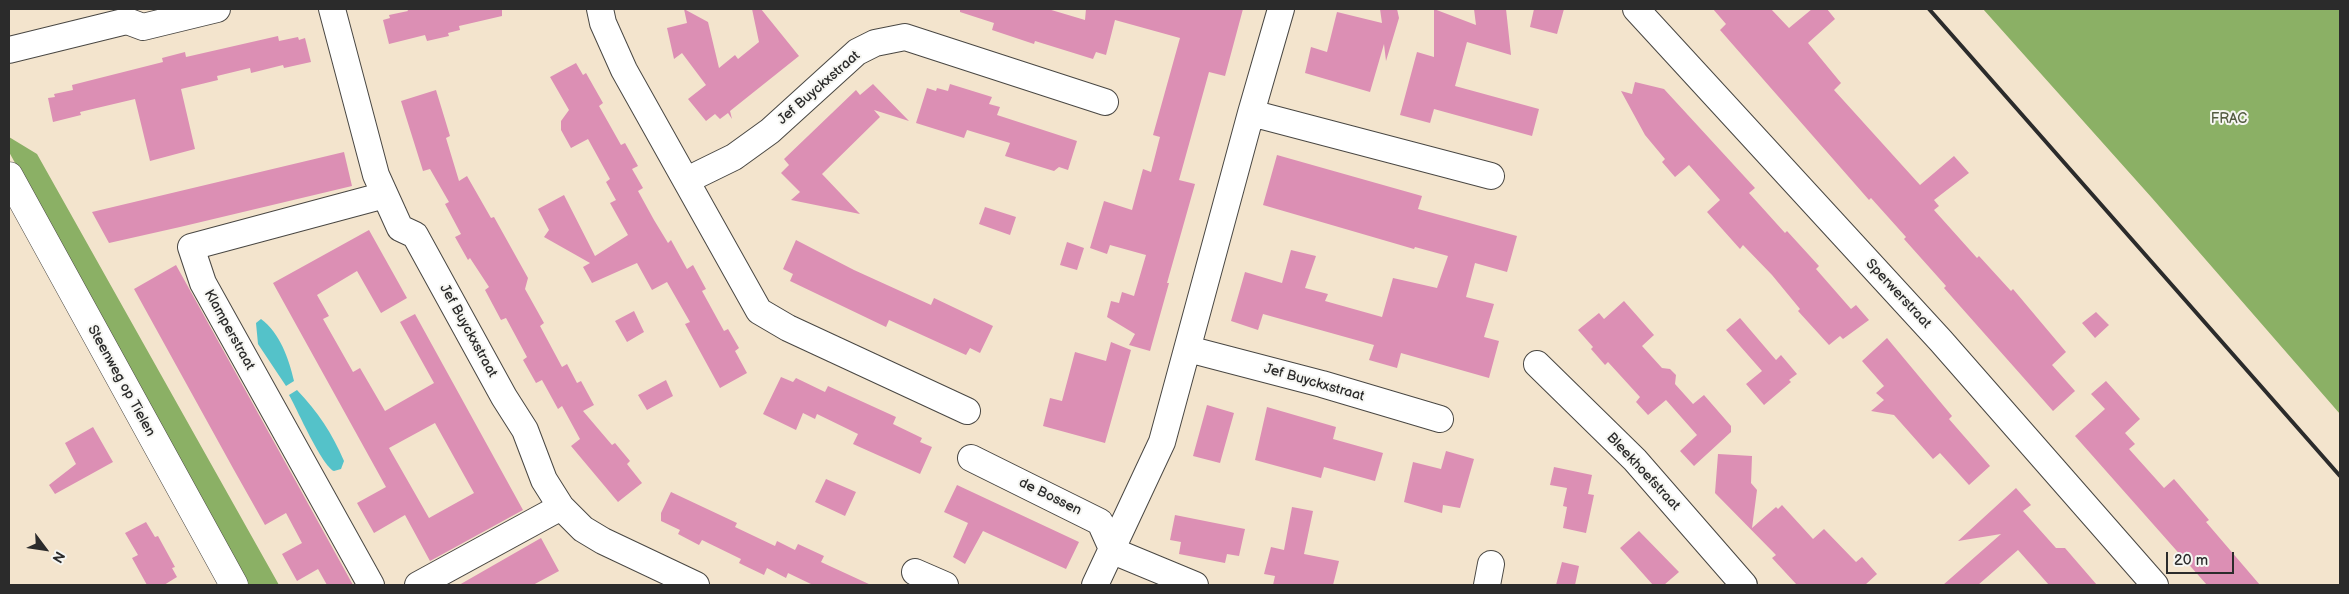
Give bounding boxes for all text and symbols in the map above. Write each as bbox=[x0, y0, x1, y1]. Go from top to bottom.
street label: Jef Buyckxstraat bbox=[774, 48, 864, 128]
park label: FRAC bbox=[2211, 111, 2247, 127]
street label: Sperwerstraat bbox=[1862, 256, 1934, 332]
street label: Jef Buyckxstraat bbox=[435, 282, 501, 380]
street label: Klamperstraat bbox=[200, 287, 258, 373]
street label: Steenweg op Tielen bbox=[83, 322, 159, 440]
street label: Jef Buyckxstraat bbox=[1262, 361, 1366, 405]
street label: Bleekhoefstraat bbox=[1603, 430, 1683, 514]
street label: de Bossen bbox=[1016, 475, 1084, 519]
north arrow bbox=[20, 524, 70, 574]
scale bar bbox=[2169, 542, 2236, 574]
text: N bbox=[48, 548, 68, 566]
text: 20 m bbox=[2174, 551, 2208, 570]

